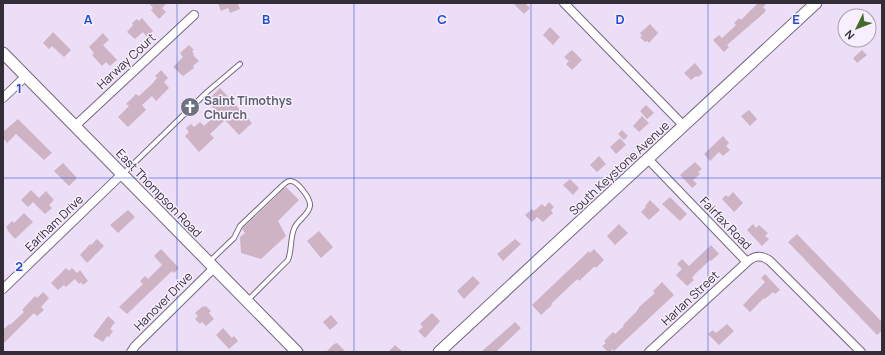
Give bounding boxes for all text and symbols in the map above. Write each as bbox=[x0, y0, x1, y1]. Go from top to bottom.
north arrow bbox=[837, 8, 877, 48]
text: A bbox=[84, 10, 93, 28]
text: B bbox=[262, 10, 270, 28]
text: C bbox=[437, 10, 447, 28]
text: D bbox=[615, 10, 625, 28]
text: E bbox=[792, 10, 800, 28]
text: N bbox=[841, 27, 858, 43]
street label: Harway Court bbox=[93, 29, 159, 93]
text: 1 bbox=[16, 79, 22, 97]
place label: Saint Timothys Church bbox=[204, 92, 292, 123]
church icon: Saint Timothys Church bbox=[179, 96, 201, 118]
street label: South Keystone Avenue bbox=[565, 117, 673, 219]
street label: East Thompson Road bbox=[112, 145, 206, 241]
street label: Earlham Drive bbox=[21, 191, 87, 255]
street label: Fairfax Road bbox=[696, 193, 756, 253]
text: 2 bbox=[15, 257, 23, 275]
street label: Harlan Street bbox=[657, 267, 723, 329]
street label: Hanover Drive bbox=[130, 268, 196, 334]

